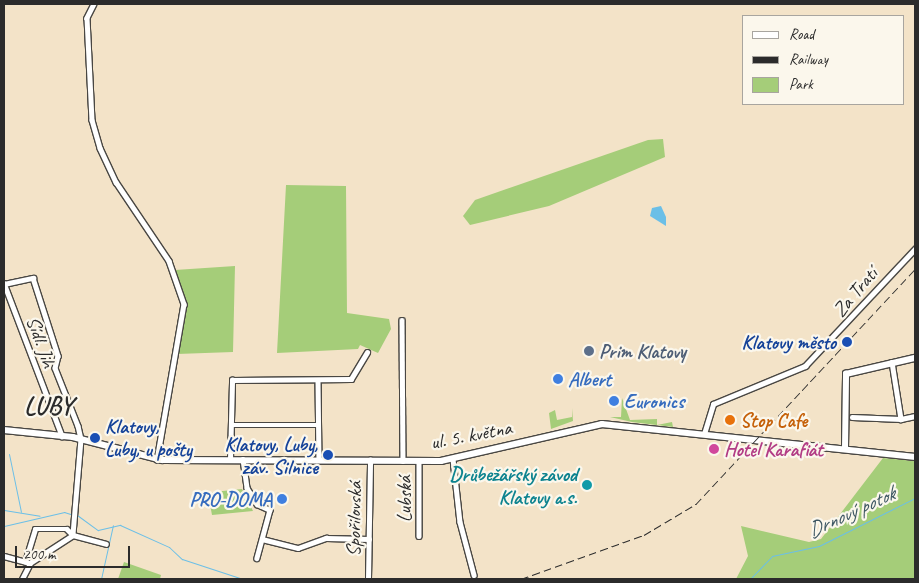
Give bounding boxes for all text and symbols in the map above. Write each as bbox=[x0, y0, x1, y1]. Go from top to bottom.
legend bbox=[742, 15, 904, 105]
text: Road bbox=[789, 25, 814, 44]
text: Railway bbox=[789, 50, 828, 69]
text: Park bbox=[789, 75, 813, 94]
street label: Za Tratí bbox=[827, 262, 883, 322]
street label: Sídl. Jih bbox=[21, 313, 61, 371]
place label: Klatovy město bbox=[742, 330, 836, 354]
marker: Klatovy město bbox=[840, 335, 854, 349]
place label: Prim Klatovy bbox=[599, 339, 687, 363]
marker: Prim Klatovy bbox=[583, 345, 595, 357]
place label: Albert bbox=[568, 367, 611, 391]
marker: Albert bbox=[552, 373, 564, 385]
place label: Euronics bbox=[624, 389, 684, 413]
district label: LUBY bbox=[24, 391, 74, 421]
marker: Euronics bbox=[608, 395, 620, 407]
place label: Stop Cafe bbox=[740, 408, 808, 432]
place label: Klatovy, Luby, u pošty bbox=[105, 414, 192, 461]
marker: Stop Cafe bbox=[724, 414, 736, 426]
street label: ul. 5. května bbox=[428, 415, 514, 455]
marker: Klatovy, Luby, u pošty bbox=[89, 432, 101, 444]
place label: Klatovy, Luby, záv. Silnice bbox=[224, 432, 318, 479]
place label: Hotel Karafiát bbox=[724, 437, 823, 461]
marker: Hotel Karafiát bbox=[708, 443, 720, 455]
marker: Klatovy, Luby, záv. Silnice bbox=[322, 449, 334, 461]
place label: Drůbežářský závod Klatovy a.s. bbox=[450, 462, 577, 509]
street label: Lubská bbox=[392, 476, 416, 522]
marker: Drůbežářský závod Klatovy a.s. bbox=[581, 479, 593, 491]
street label: Spořilovská bbox=[341, 481, 367, 557]
water label: Drnový potok bbox=[803, 481, 899, 543]
place label: PRO-DOMA bbox=[189, 487, 272, 511]
marker: PRO-DOMA bbox=[276, 493, 288, 505]
scale bar bbox=[18, 536, 132, 568]
text: 200 m bbox=[23, 545, 55, 564]

